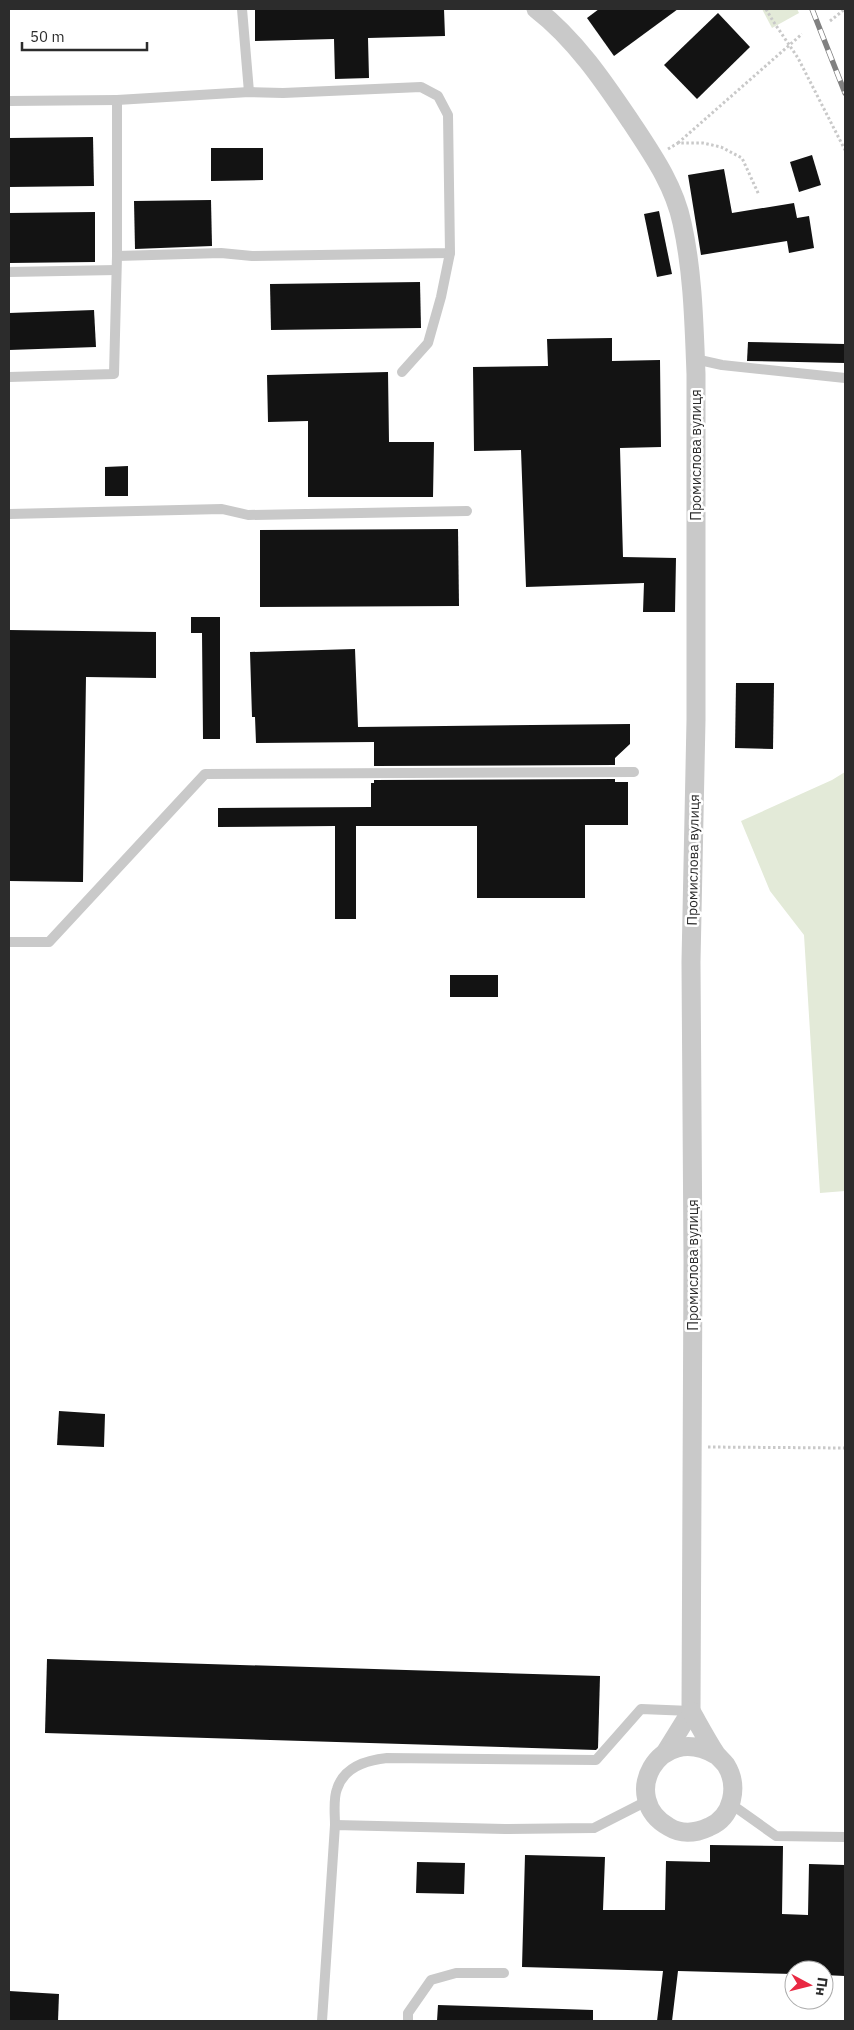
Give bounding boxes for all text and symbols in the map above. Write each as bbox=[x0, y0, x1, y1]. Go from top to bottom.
scale bar bbox=[22, 20, 148, 52]
text: 50 m bbox=[30, 27, 65, 46]
street label: Промислова вулиця bbox=[687, 389, 705, 521]
street label: Промислова вулиця bbox=[683, 794, 703, 926]
street label: Промислова вулиця bbox=[684, 1199, 702, 1331]
north arrow bbox=[784, 1960, 834, 2010]
text: Пн bbox=[812, 1976, 832, 1997]

